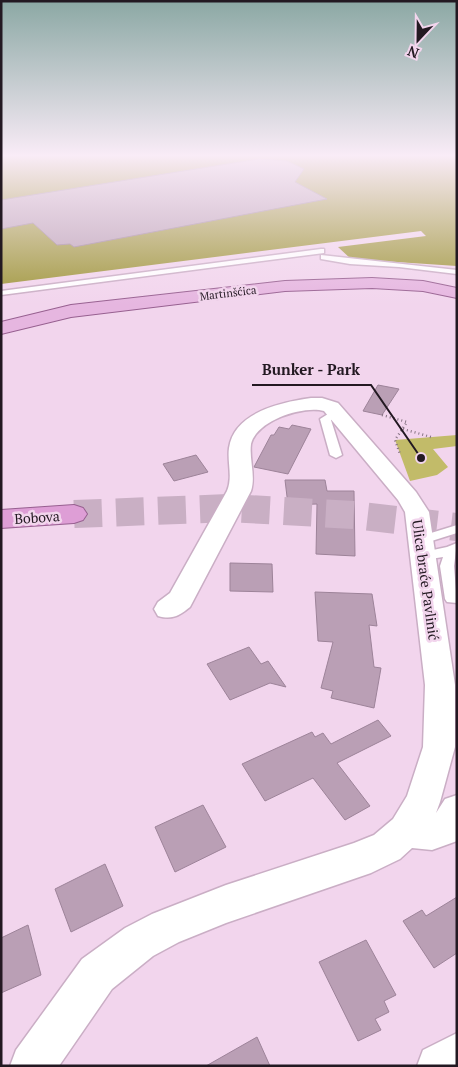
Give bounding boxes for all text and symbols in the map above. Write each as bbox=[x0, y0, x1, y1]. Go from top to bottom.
north arrow bbox=[393, 15, 443, 65]
text: N bbox=[404, 42, 421, 63]
street label: Martinšćica bbox=[199, 283, 258, 303]
callout: Bunker - Park bbox=[252, 355, 371, 385]
text: Bunker - Park bbox=[262, 359, 360, 379]
street label: Bobova bbox=[14, 506, 60, 528]
street label: Ulica braće Pavlinić bbox=[408, 518, 444, 642]

